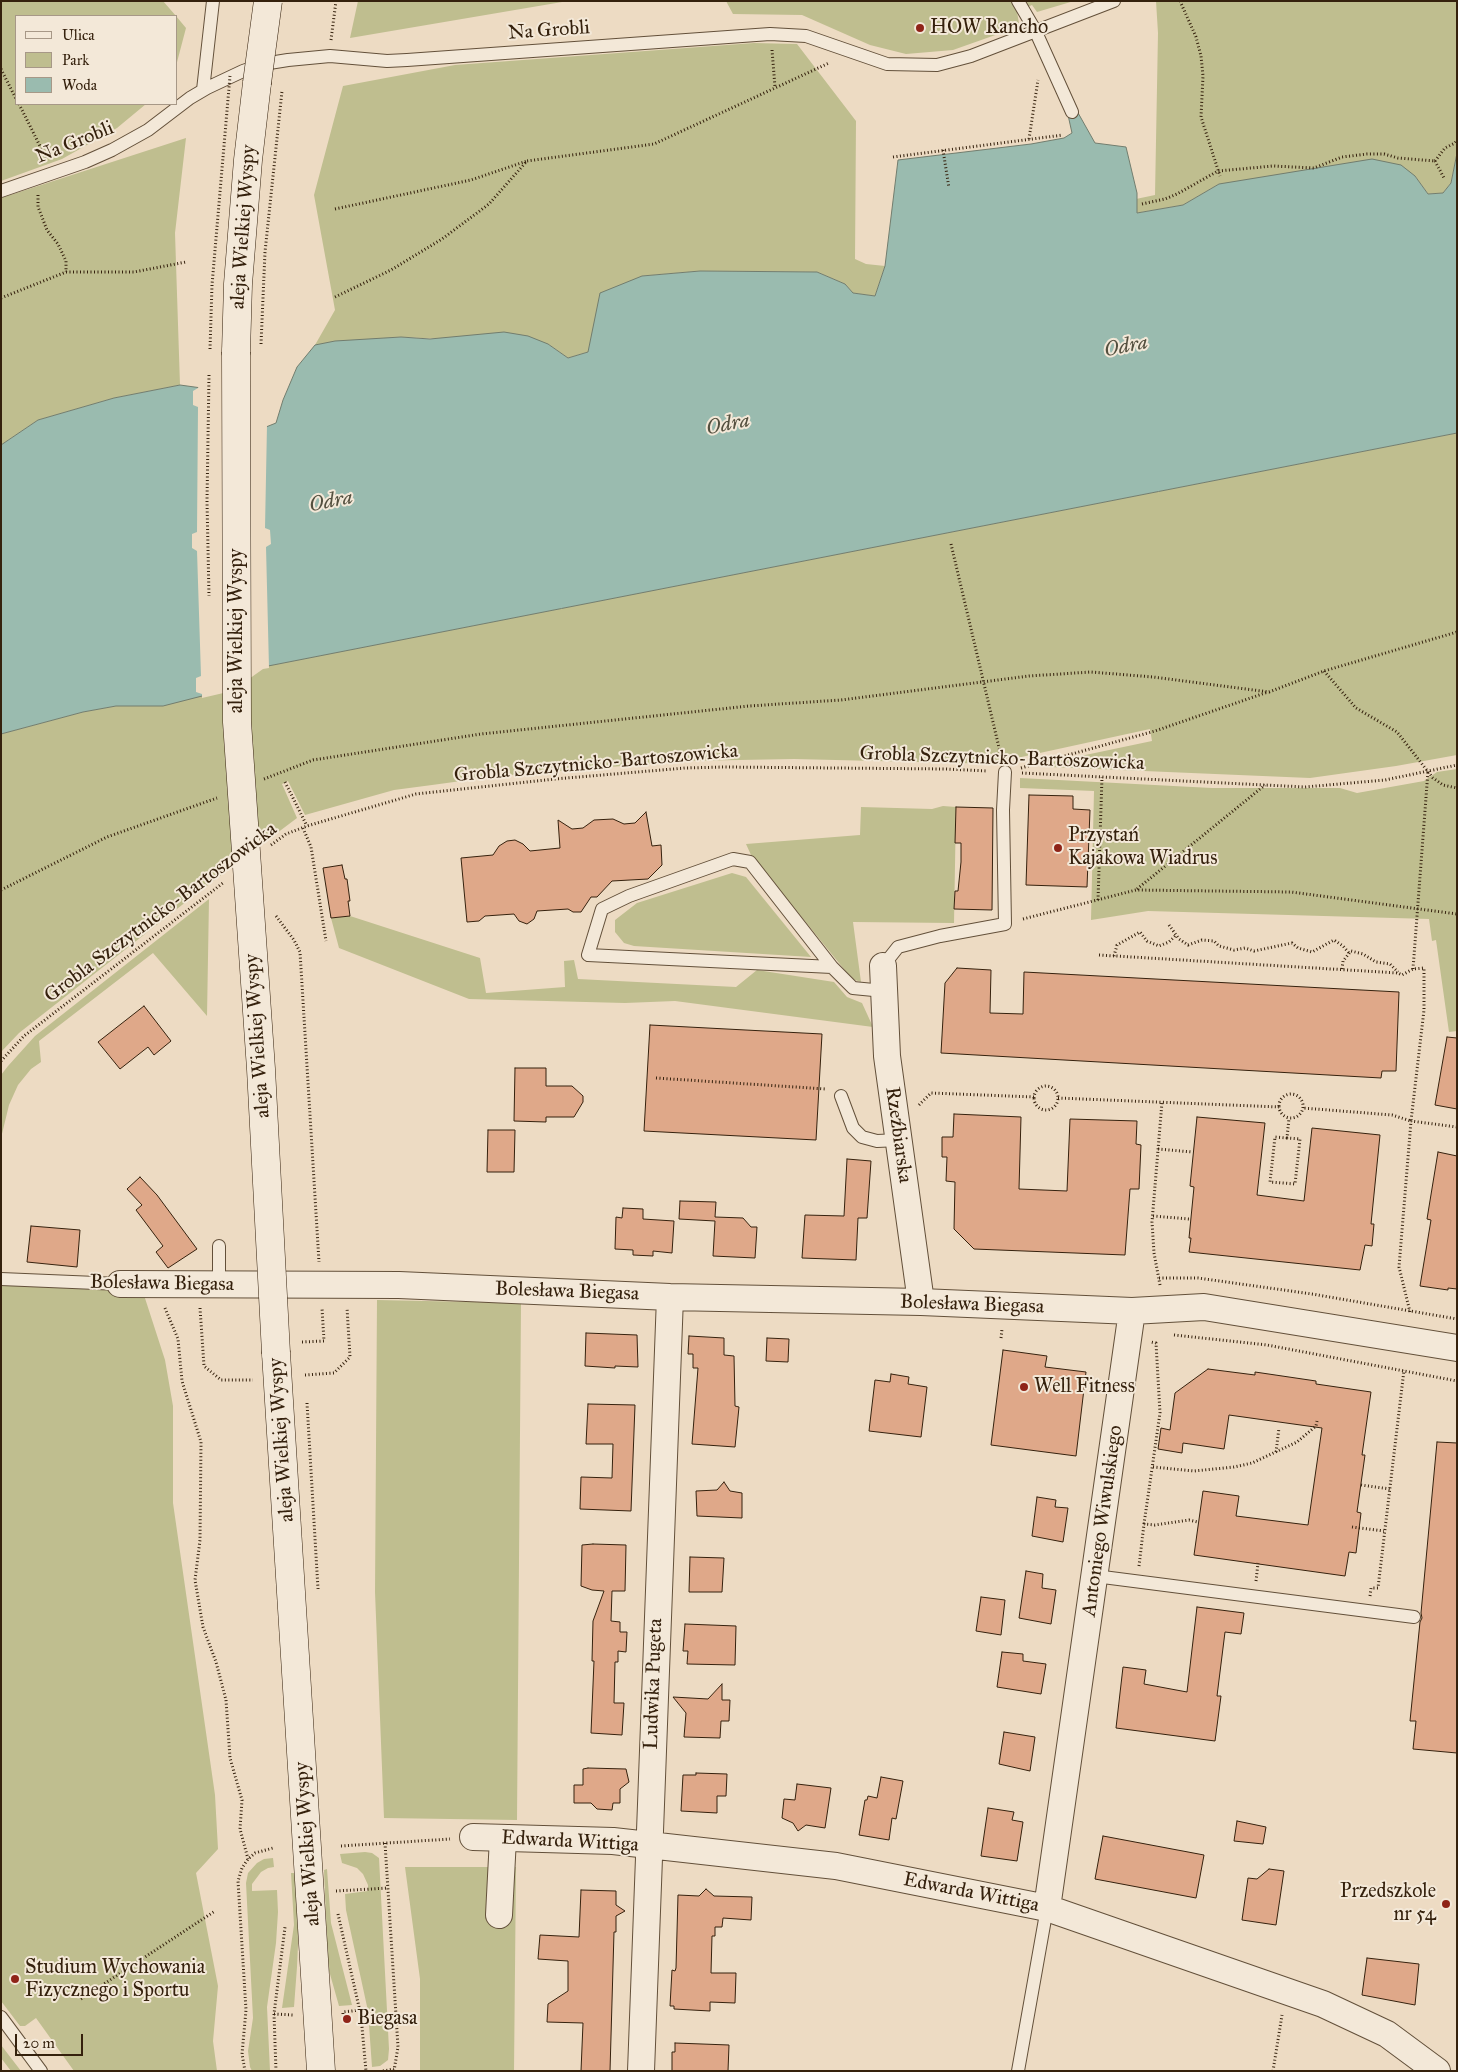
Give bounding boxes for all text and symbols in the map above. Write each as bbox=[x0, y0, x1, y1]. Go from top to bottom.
legend bbox=[15, 15, 178, 105]
street label: Na Grobli bbox=[507, 16, 591, 46]
place label: HOW Rancho bbox=[930, 16, 1048, 40]
marker: HOW Rancho bbox=[914, 22, 926, 34]
text: Ulica bbox=[62, 26, 95, 44]
text: Park bbox=[62, 51, 89, 69]
text: Woda bbox=[62, 76, 97, 94]
street label: Na Grobli bbox=[32, 117, 118, 169]
street label: aleja Wielkiej Wyspy bbox=[226, 144, 262, 310]
water label: Odra bbox=[1102, 330, 1150, 364]
water label: Odra bbox=[704, 408, 752, 442]
water label: Odra bbox=[307, 485, 355, 519]
street label: aleja Wielkiej Wyspy bbox=[225, 549, 249, 713]
street label: Grobla Szczytnicko-Bartoszowicka bbox=[453, 740, 739, 788]
street label: Grobla Szczytnicko-Bartoszowicka bbox=[859, 742, 1145, 776]
street label: Grobla Szczytnicko-Bartoszowicka bbox=[40, 818, 282, 1008]
place label: Przystań Kajakowa Wiadrus bbox=[1068, 824, 1218, 871]
marker: Przystań Kajakowa Wiadrus bbox=[1052, 842, 1064, 854]
street label: aleja Wielkiej Wyspy bbox=[240, 953, 276, 1119]
street label: Rzeźbiarska bbox=[879, 1085, 917, 1185]
street label: Bolesława Biegasa bbox=[90, 1271, 234, 1297]
street label: Bolesława Biegasa bbox=[494, 1277, 640, 1307]
street label: Bolesława Biegasa bbox=[899, 1290, 1045, 1320]
street label: aleja Wielkiej Wyspy bbox=[264, 1357, 300, 1523]
place label: Well Fitness bbox=[1034, 1375, 1135, 1399]
marker: Well Fitness bbox=[1018, 1381, 1030, 1393]
street label: Antoniego Wiwulskiego bbox=[1078, 1424, 1128, 1618]
street label: Ludwika Pugeta bbox=[640, 1618, 668, 1750]
street label: aleja Wielkiej Wyspy bbox=[290, 1761, 326, 1927]
street label: Edwarda Wittiga bbox=[501, 1826, 639, 1858]
street label: Edwarda Wittiga bbox=[901, 1868, 1041, 1918]
place label: Przedszkole nr 54 bbox=[1340, 1880, 1436, 1927]
marker: Przedszkole nr 54 bbox=[1440, 1898, 1452, 1910]
place label: Studium Wychowania Fizycznego i Sportu bbox=[25, 1956, 205, 2003]
marker: Studium Wychowania Fizycznego i Sportu bbox=[9, 1973, 21, 1985]
place label: Biegasa bbox=[357, 2007, 417, 2031]
marker: Biegasa bbox=[341, 2013, 353, 2025]
scale bar bbox=[18, 2024, 85, 2056]
text: 20 m bbox=[23, 2034, 55, 2052]

